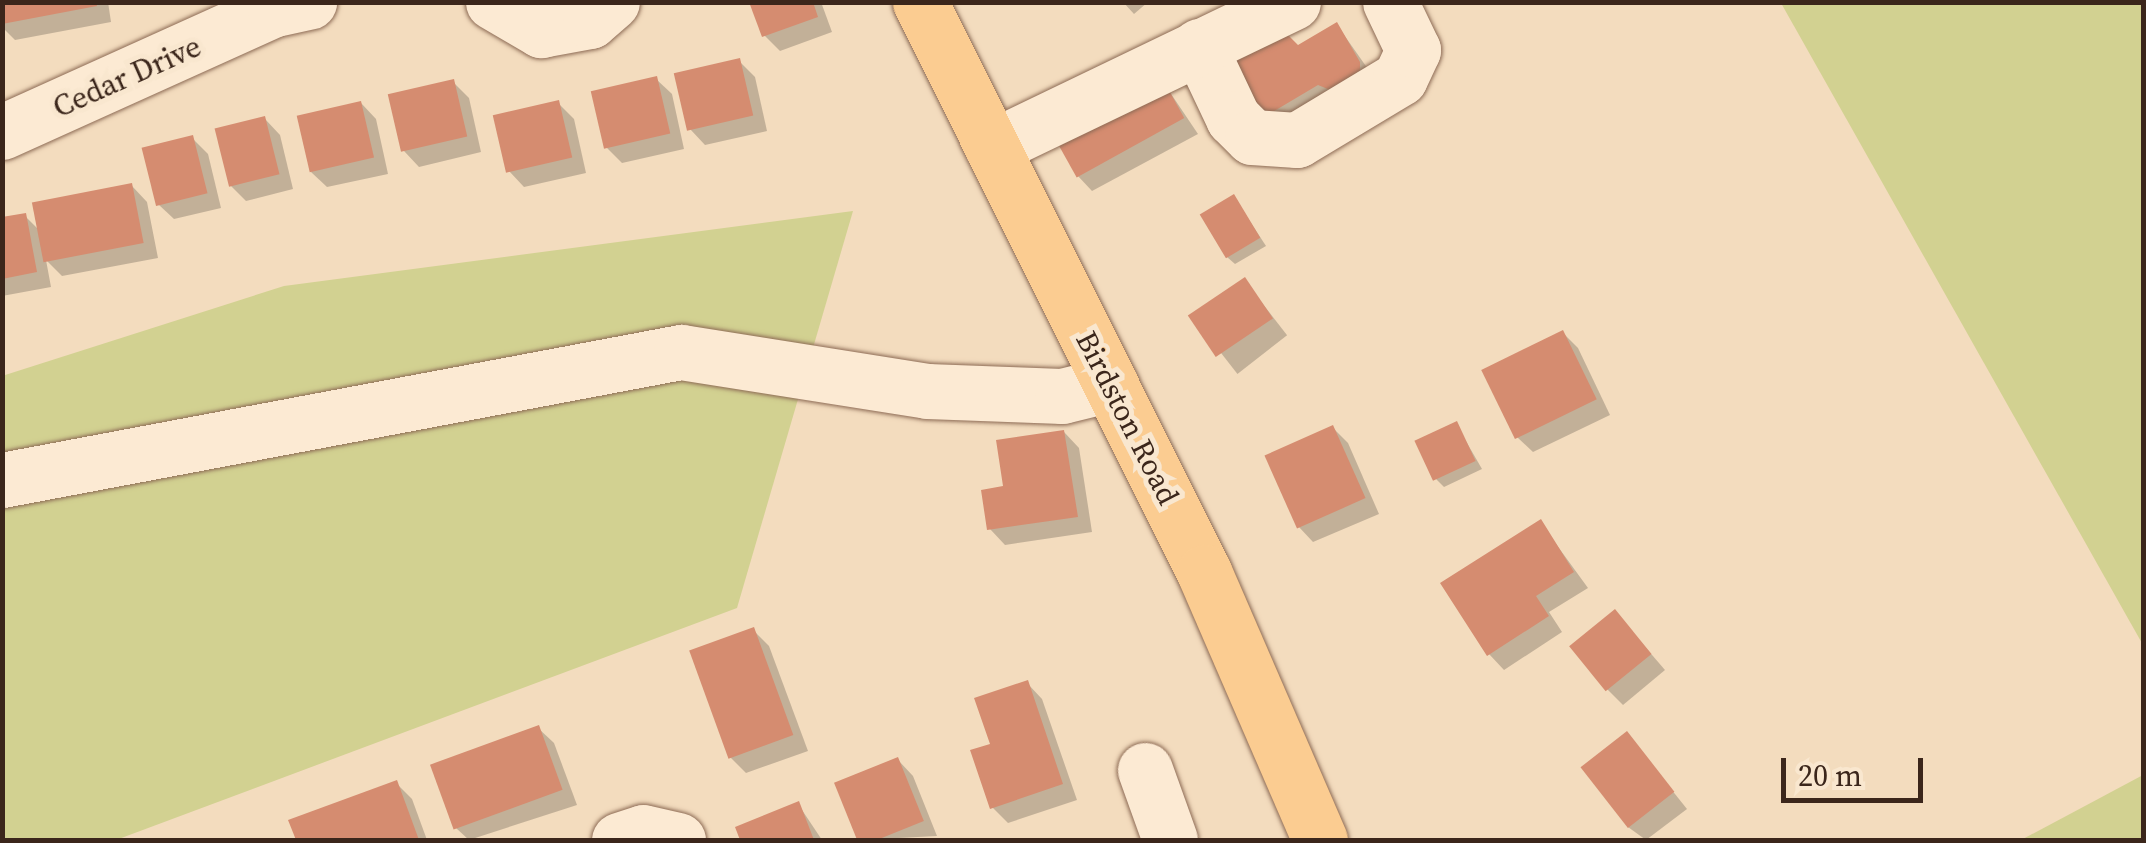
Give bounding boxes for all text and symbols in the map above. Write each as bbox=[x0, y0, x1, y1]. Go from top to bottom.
street label: Cedar Drive bbox=[47, 28, 207, 126]
street label: Birdston Road bbox=[1068, 325, 1186, 511]
scale bar bbox=[1786, 738, 1928, 800]
text: 20 m bbox=[1798, 755, 1862, 796]

